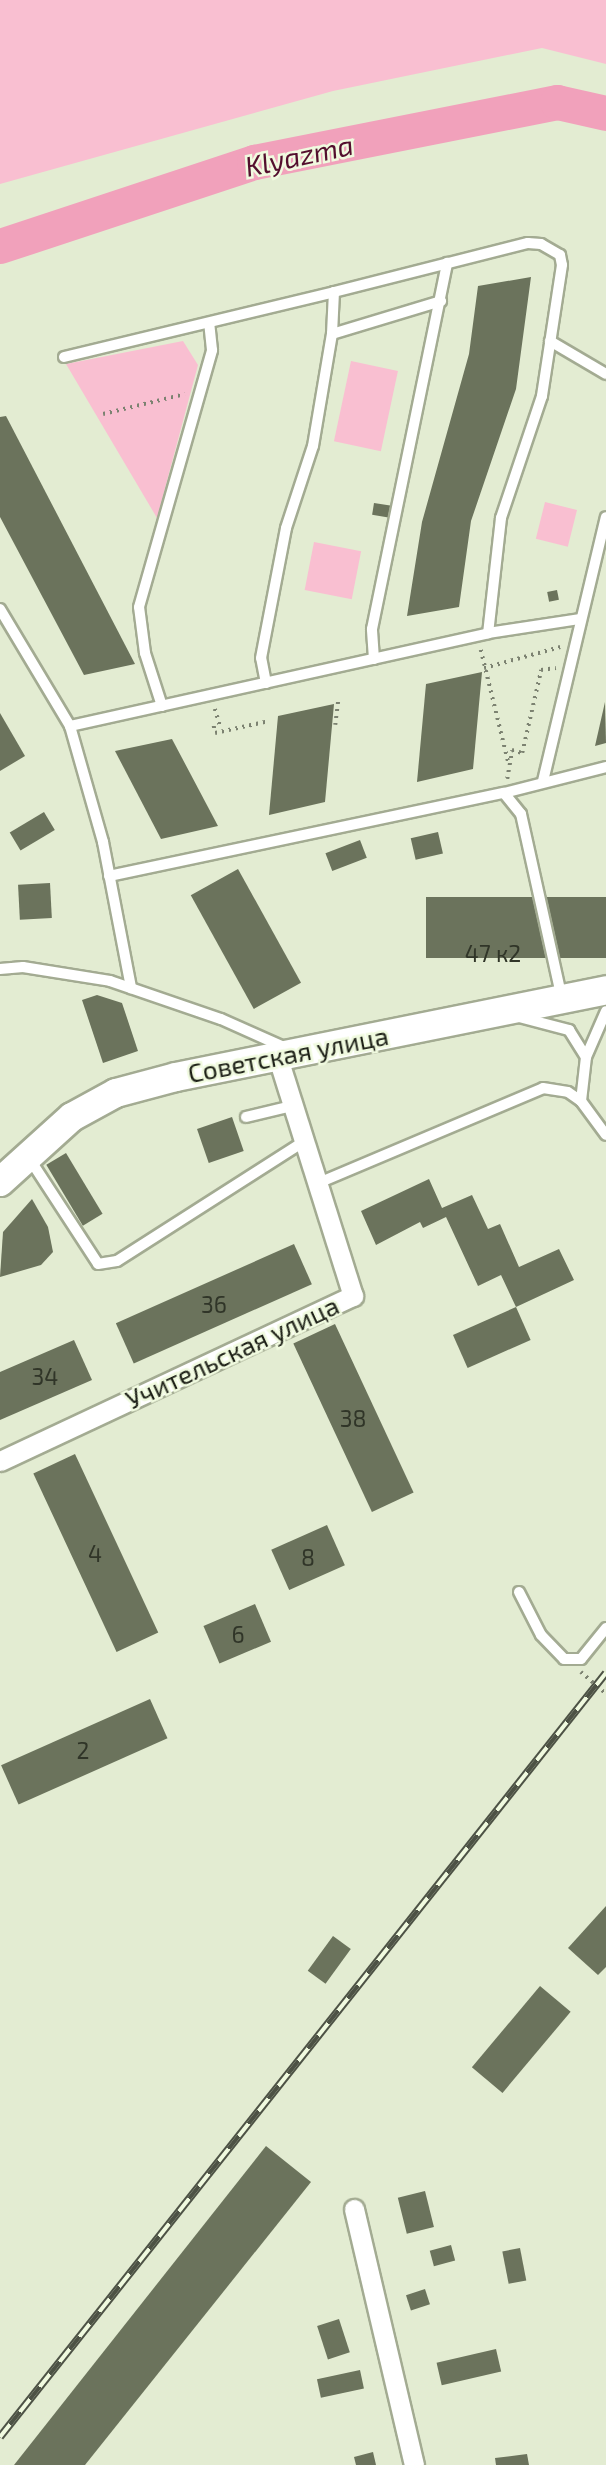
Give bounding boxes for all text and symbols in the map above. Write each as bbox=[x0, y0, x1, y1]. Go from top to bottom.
water label: Klyazma bbox=[242, 127, 356, 183]
house number: 47 к2 bbox=[465, 939, 521, 967]
street label: Советская улица bbox=[185, 1019, 391, 1089]
street label: Учительская улица bbox=[120, 1289, 344, 1415]
house number: 36 bbox=[201, 1290, 227, 1318]
house number: 34 bbox=[32, 1362, 58, 1390]
house number: 38 bbox=[340, 1404, 366, 1432]
house number: 4 bbox=[88, 1539, 102, 1567]
house number: 8 bbox=[301, 1543, 315, 1571]
house number: 6 bbox=[231, 1620, 245, 1648]
house number: 2 bbox=[77, 1736, 89, 1764]

